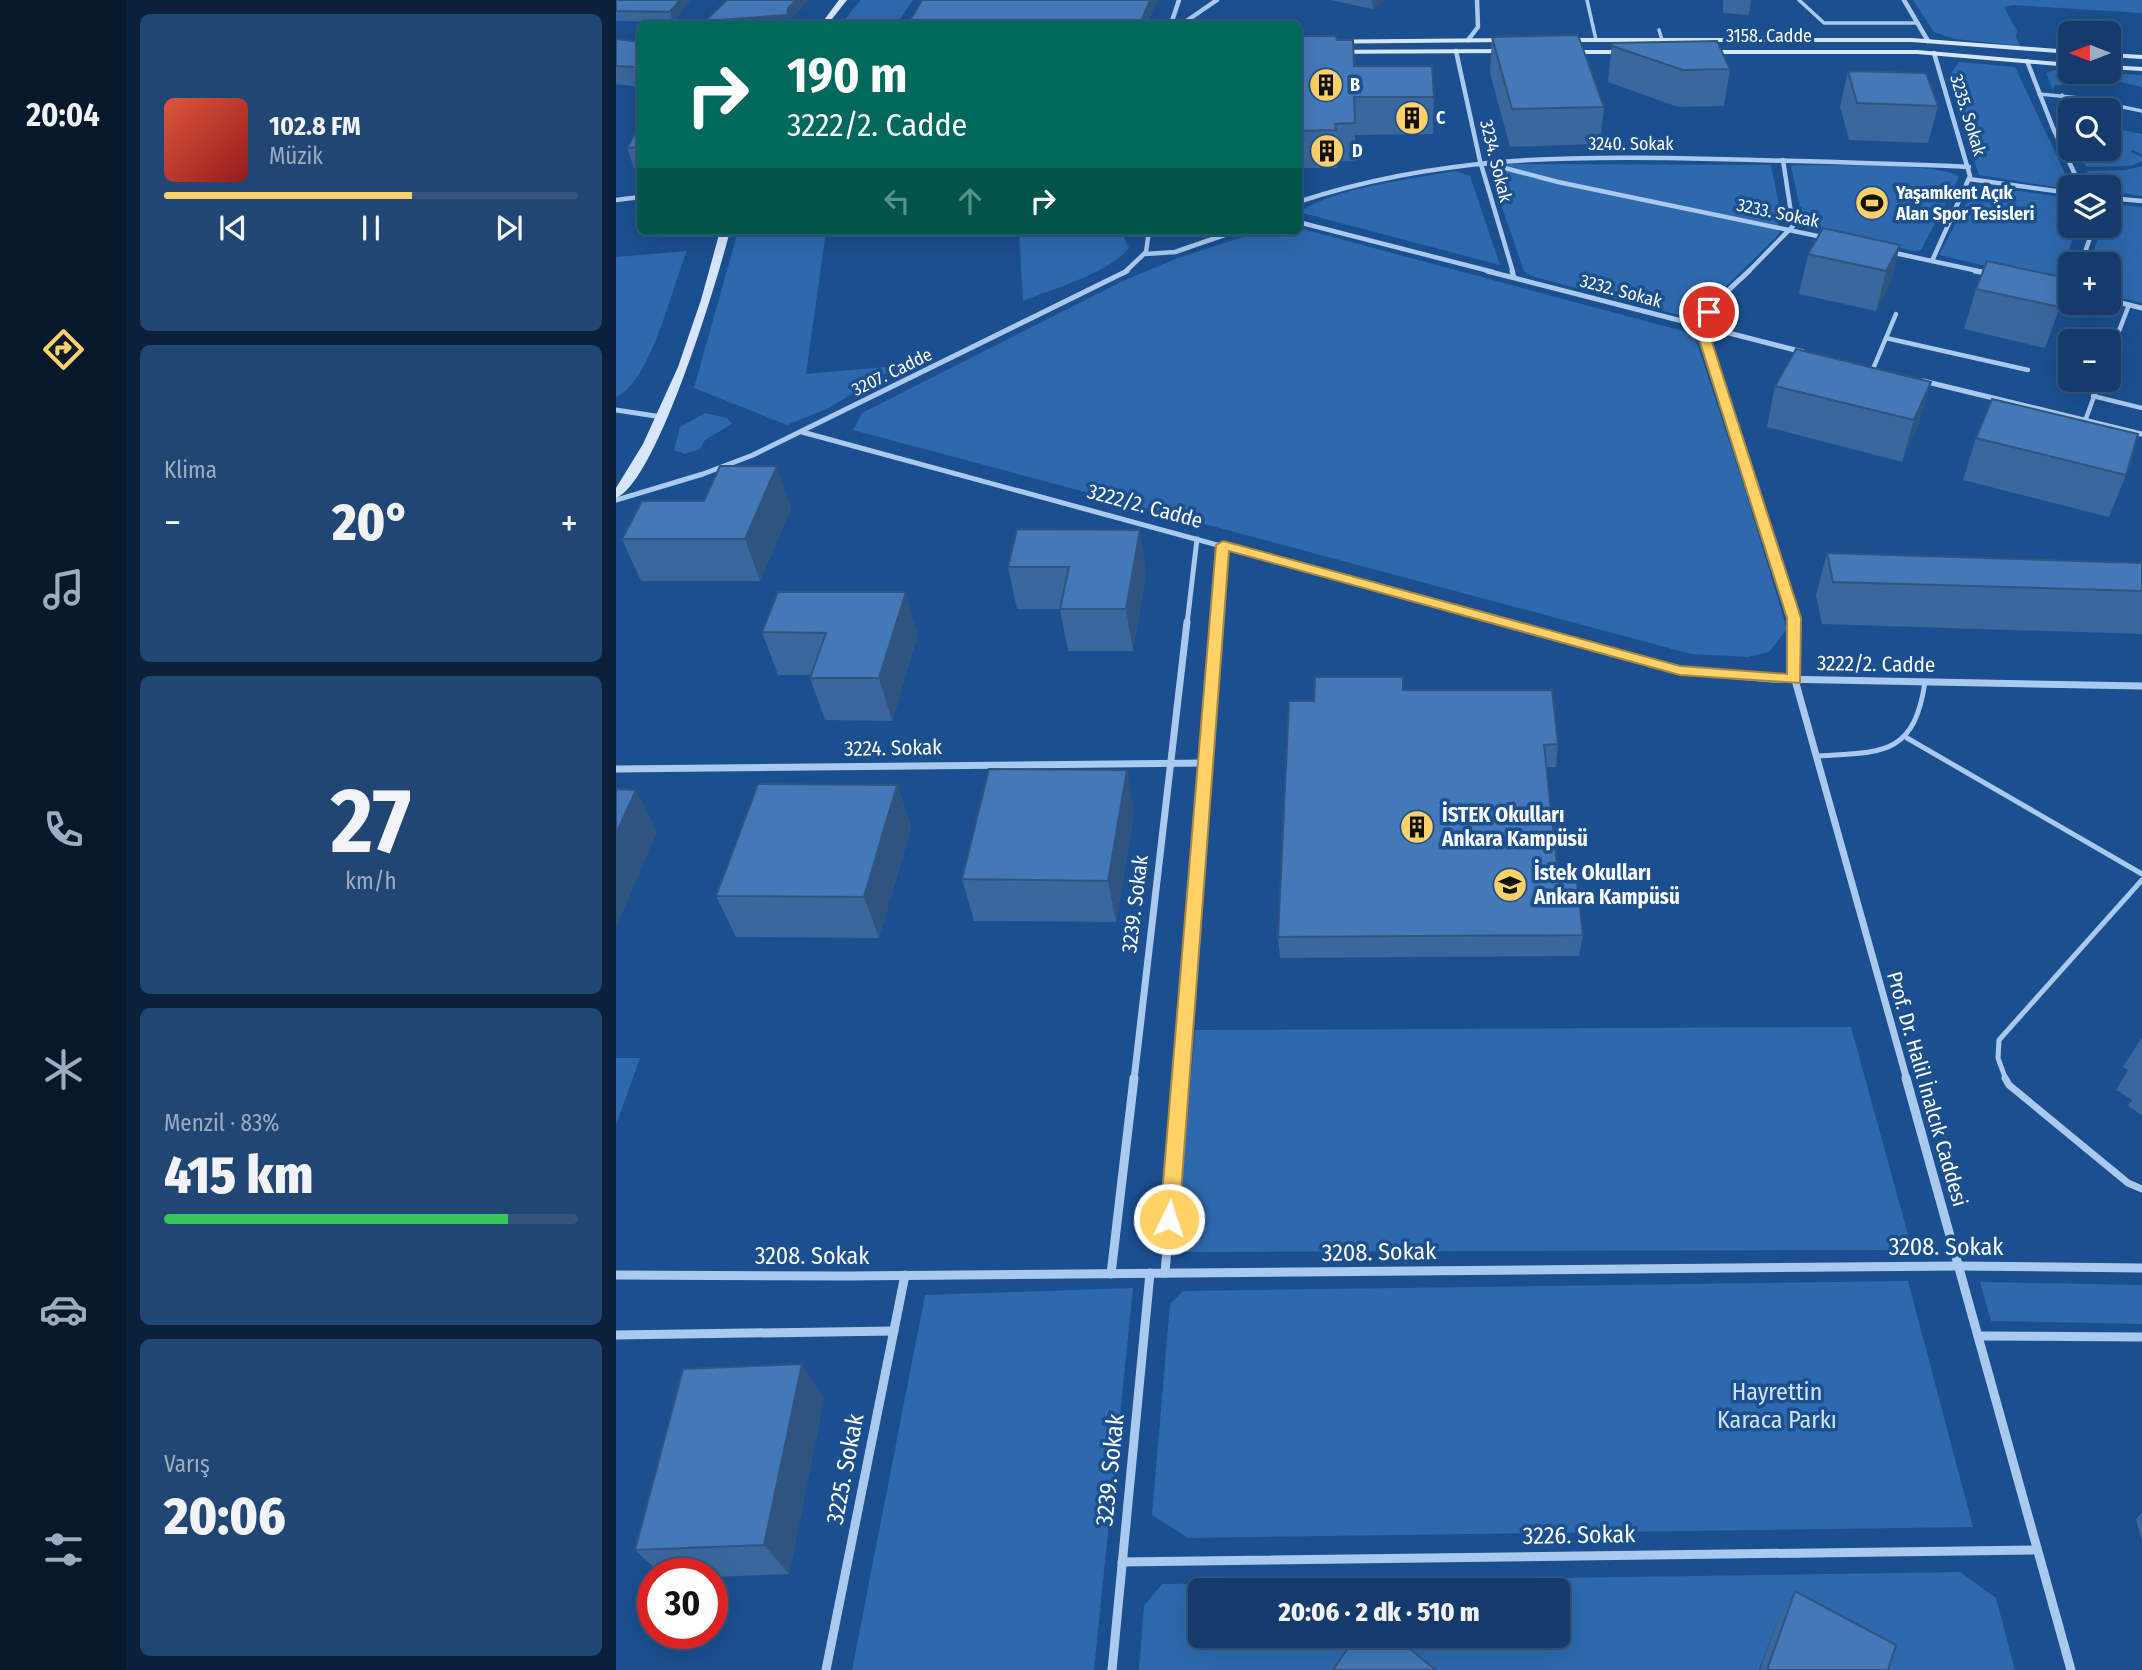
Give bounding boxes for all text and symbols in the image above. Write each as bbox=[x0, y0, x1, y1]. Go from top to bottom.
north arrow bbox=[2058, 21, 2121, 84]
map controls bbox=[2058, 21, 2121, 392]
street label: 3158. Cadde bbox=[1726, 25, 1812, 47]
text: 190 m bbox=[787, 46, 907, 105]
icon: right bbox=[672, 49, 763, 140]
building icon: B bbox=[1307, 66, 1345, 104]
street label: 3235. Sokak bbox=[1945, 72, 1991, 159]
place label: B bbox=[1350, 74, 1360, 96]
text: 20:04 bbox=[26, 96, 100, 134]
button: search bbox=[2058, 98, 2121, 161]
building icon: C bbox=[1393, 99, 1431, 137]
text: 3222/2. Cadde bbox=[787, 106, 967, 144]
place label: C bbox=[1436, 107, 1446, 129]
text: 102.8 FM bbox=[269, 111, 361, 142]
street label: 3234. Sokak bbox=[1475, 117, 1517, 205]
building icon: D bbox=[1308, 132, 1346, 170]
street label: 3240. Sokak bbox=[1588, 133, 1674, 155]
place label: D bbox=[1352, 140, 1363, 162]
text: Müzik bbox=[269, 142, 323, 170]
button: layers bbox=[2058, 175, 2121, 238]
icon: left bbox=[878, 182, 916, 220]
icon: ahead bbox=[951, 182, 989, 220]
icon: right bbox=[1024, 182, 1062, 220]
place label: Yaşamkent Açık Alan Spor Tesisleri bbox=[1895, 182, 2034, 225]
sports icon: Yaşamkent Açık Alan Spor Tesisleri bbox=[1853, 184, 1891, 222]
street label: 3233. Sokak bbox=[1735, 194, 1822, 233]
icon: previous bbox=[214, 209, 252, 247]
icon: pause bbox=[352, 209, 390, 247]
icon: next bbox=[490, 209, 528, 247]
button: + bbox=[2058, 252, 2121, 315]
street label: 3232. Sokak bbox=[1578, 270, 1665, 313]
pin bbox=[1679, 282, 1739, 342]
icon: arrive bbox=[1690, 293, 1728, 331]
icon: directions bbox=[39, 325, 88, 374]
button: − bbox=[2058, 329, 2121, 392]
street label: 3207. Cadde bbox=[848, 343, 936, 401]
text: Klima bbox=[164, 456, 217, 484]
street label: 3222/2. Cadde bbox=[1084, 478, 1206, 534]
text: 20° bbox=[332, 491, 410, 554]
text: − bbox=[164, 500, 181, 546]
text: + bbox=[561, 500, 578, 546]
icon: music bbox=[39, 565, 88, 614]
street label: 3222/2. Cadde bbox=[1817, 650, 1935, 678]
street label: 3224. Sokak bbox=[844, 734, 942, 762]
text: 27 bbox=[331, 767, 411, 876]
place label: İSTEK Okulları Ankara Kampüsü bbox=[1441, 801, 1588, 852]
icon: phone bbox=[39, 805, 88, 854]
building icon: İSTEK Okulları Ankara Kampüsü bbox=[1398, 808, 1436, 846]
street label: 3239. Sokak bbox=[1116, 853, 1154, 954]
place label: İstek Okulları Ankara Kampüsü bbox=[1533, 859, 1680, 910]
school or university icon: İstek Okulları Ankara Kampüsü bbox=[1491, 866, 1529, 904]
text: km/h bbox=[345, 867, 397, 895]
street label: Prof. Dr. Halil İnalcık Caddesi bbox=[1881, 968, 1973, 1210]
icon: climate bbox=[39, 1045, 88, 1094]
text: Menzil · 83% bbox=[164, 1109, 280, 1137]
text: 415 km bbox=[164, 1144, 313, 1207]
position arrow bbox=[1132, 1182, 1206, 1256]
street label: 3208. Sokak bbox=[1889, 1233, 2004, 1261]
street label: 3208. Sokak bbox=[1321, 1237, 1437, 1267]
street label: 3208. Sokak bbox=[755, 1242, 870, 1270]
icon: car bbox=[39, 1285, 88, 1334]
park label: Hayrettin Karaca Parkı bbox=[1717, 1378, 1837, 1434]
street label: 3225. Sokak bbox=[821, 1411, 870, 1527]
street label: 3239. Sokak bbox=[1090, 1412, 1130, 1527]
text: Varış bbox=[164, 1450, 210, 1478]
text: 20:06 bbox=[164, 1485, 286, 1548]
street label: 3226. Sokak bbox=[1522, 1520, 1636, 1550]
icon: filters bbox=[39, 1525, 88, 1574]
speed limit sign: 30 bbox=[637, 1558, 728, 1649]
text: 20:06 · 2 dk · 510 m bbox=[1278, 1597, 1480, 1628]

